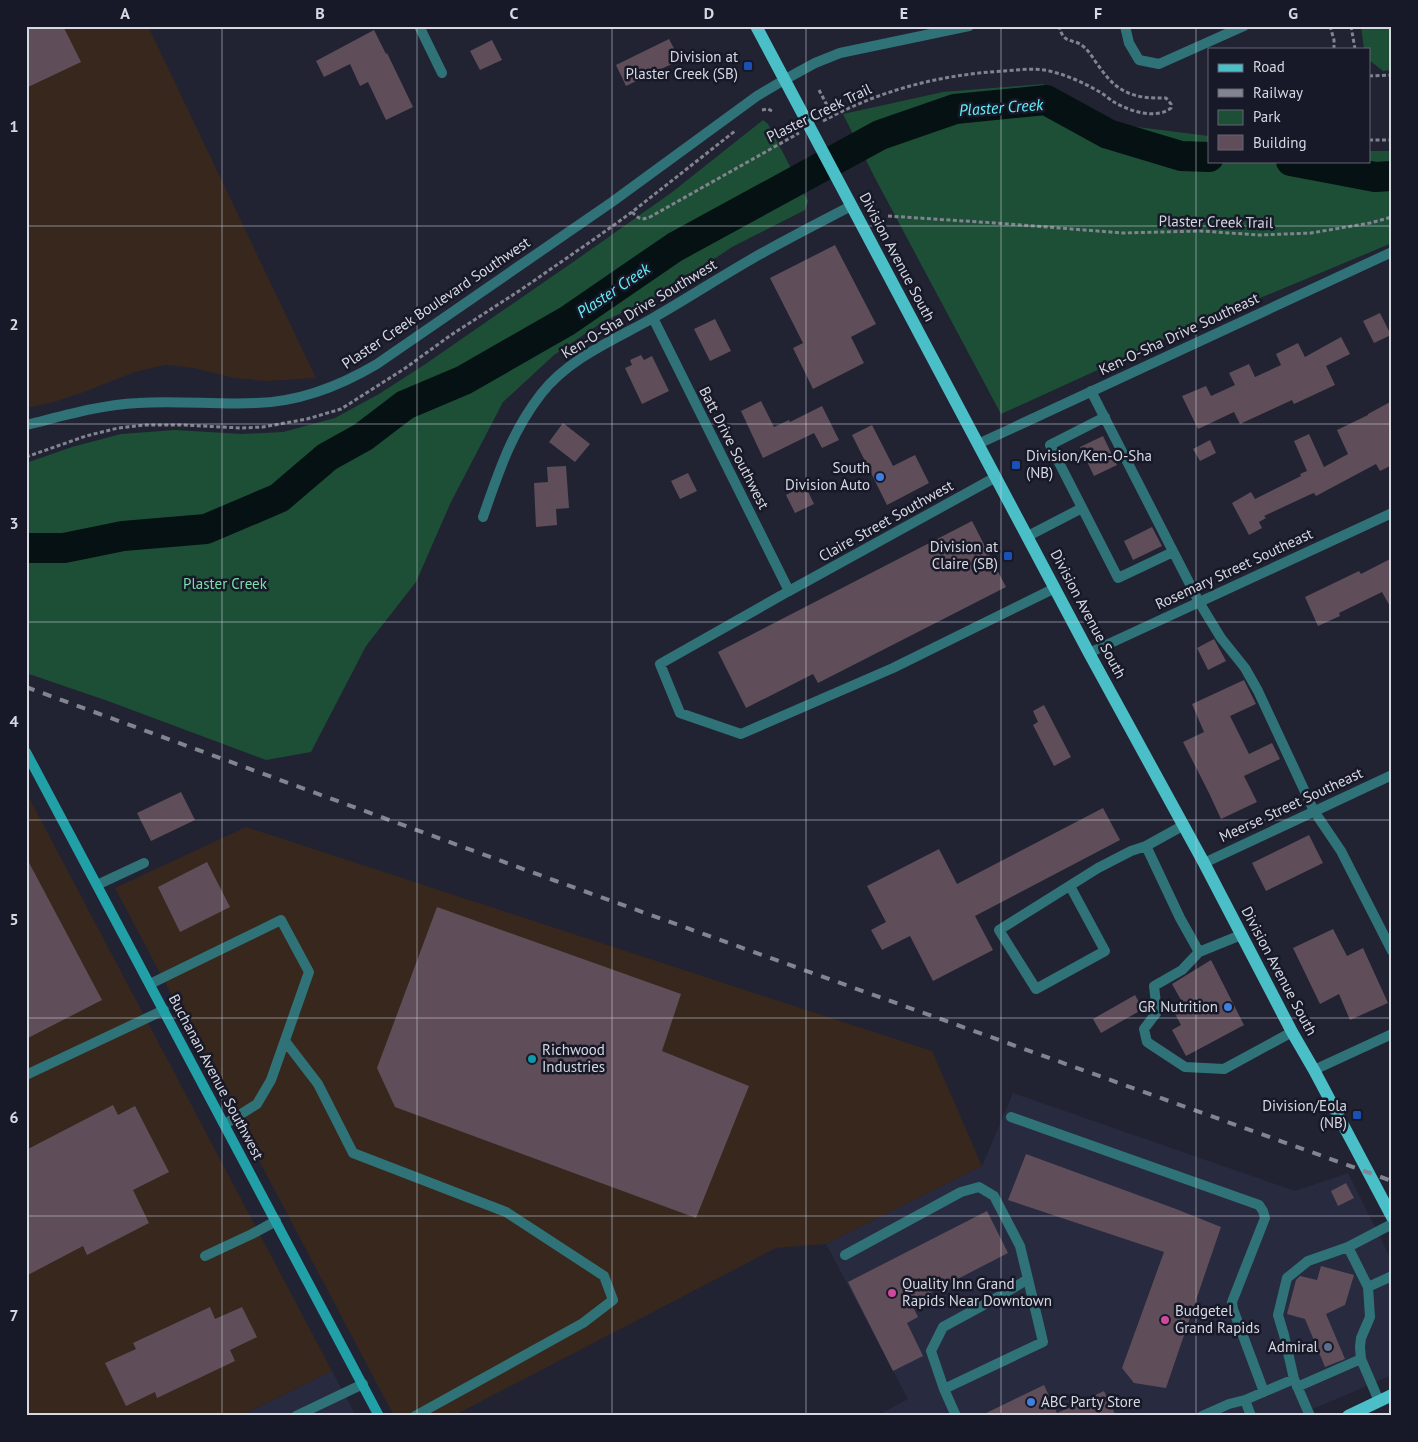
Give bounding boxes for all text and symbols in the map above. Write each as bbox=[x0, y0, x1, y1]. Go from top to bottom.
text: A bbox=[120, 3, 130, 23]
text: B bbox=[315, 3, 325, 23]
text: C bbox=[510, 3, 519, 23]
text: D bbox=[704, 3, 714, 23]
text: E bbox=[900, 3, 908, 23]
text: F bbox=[1094, 3, 1102, 23]
text: G bbox=[1288, 3, 1298, 23]
place label: Division at Plaster Creek (SB) bbox=[625, 47, 738, 83]
legend bbox=[1208, 48, 1370, 162]
text: Road bbox=[1253, 57, 1285, 76]
marker: Division at Plaster Creek (SB) bbox=[742, 60, 754, 72]
street label: Plaster Creek Trail bbox=[763, 79, 875, 146]
text: Railway bbox=[1253, 83, 1303, 102]
water label: Plaster Creek bbox=[958, 94, 1045, 120]
text: Park bbox=[1253, 107, 1281, 126]
text: 1 bbox=[9, 116, 19, 136]
text: Building bbox=[1253, 133, 1307, 152]
street label: Division Avenue South bbox=[855, 189, 939, 325]
street label: Plaster Creek Trail bbox=[1159, 211, 1274, 232]
street label: Plaster Creek Boulevard Southwest bbox=[338, 232, 533, 373]
street label: Ken-O-Sha Drive Southwest bbox=[558, 255, 720, 363]
water label: Plaster Creek bbox=[572, 258, 654, 322]
street label: Ken-O-Sha Drive Southeast bbox=[1096, 288, 1262, 379]
text: 2 bbox=[9, 314, 19, 334]
street label: Batt Drive Southwest bbox=[695, 383, 774, 512]
place label: Division/Ken-O-Sha (NB) bbox=[1026, 446, 1152, 482]
place label: South Division Auto bbox=[785, 458, 870, 494]
marker: Division/Ken-O-Sha (NB) bbox=[1010, 459, 1022, 471]
marker: South Division Auto bbox=[874, 471, 886, 483]
street label: Claire Street Southwest bbox=[815, 476, 956, 565]
text: 3 bbox=[9, 513, 19, 533]
street label: Rosemary Street Southeast bbox=[1152, 524, 1316, 613]
place label: Division at Claire (SB) bbox=[930, 537, 998, 573]
street label: Division Avenue South bbox=[1046, 546, 1130, 682]
marker: Division at Claire (SB) bbox=[1002, 550, 1014, 562]
park label: Plaster Creek bbox=[183, 574, 268, 593]
text: 4 bbox=[9, 711, 19, 731]
street label: Meerse Street Southeast bbox=[1216, 763, 1366, 846]
street label: Division Avenue South bbox=[1237, 903, 1321, 1039]
text: 5 bbox=[9, 909, 19, 929]
street label: Buchanan Avenue Southwest bbox=[165, 991, 268, 1163]
place label: GR Nutrition bbox=[1138, 997, 1218, 1016]
marker: GR Nutrition bbox=[1222, 1001, 1234, 1013]
place label: Richwood Industries bbox=[542, 1040, 605, 1076]
marker: Richwood Industries bbox=[526, 1053, 538, 1065]
place label: Division/Eola (NB) bbox=[1262, 1096, 1347, 1132]
text: 6 bbox=[9, 1107, 19, 1127]
marker: Division/Eola (NB) bbox=[1351, 1109, 1363, 1121]
place label: Quality Inn Grand Rapids Near Downtown bbox=[902, 1274, 1052, 1310]
marker: Quality Inn Grand Rapids Near Downtown bbox=[886, 1287, 898, 1299]
place label: Budgetel Grand Rapids bbox=[1175, 1301, 1260, 1337]
text: 7 bbox=[9, 1305, 19, 1325]
marker: Budgetel Grand Rapids bbox=[1159, 1314, 1171, 1326]
place label: Admiral bbox=[1268, 1337, 1319, 1356]
marker: Admiral bbox=[1322, 1341, 1334, 1353]
place label: ABC Party Store bbox=[1041, 1392, 1141, 1411]
marker: ABC Party Store bbox=[1025, 1396, 1037, 1408]

